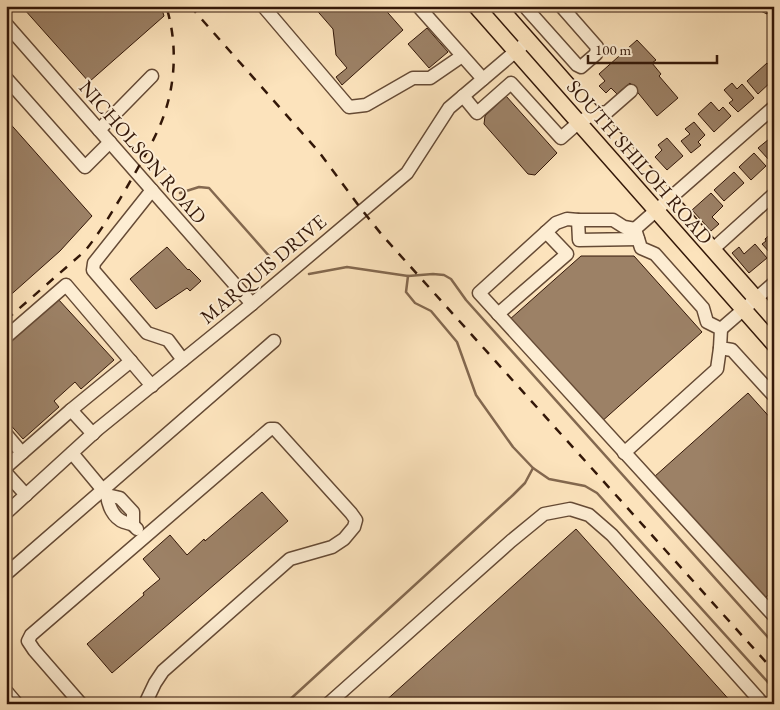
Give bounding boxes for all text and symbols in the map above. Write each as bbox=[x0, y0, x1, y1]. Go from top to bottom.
scale bar bbox=[588, 32, 716, 64]
text: 100 m bbox=[595, 40, 632, 59]
street label: SOUTH SHILOH ROAD bbox=[561, 74, 719, 250]
street label: NICHOLSON ROAD bbox=[73, 75, 213, 229]
street label: MARQUIS DRIVE bbox=[194, 209, 332, 329]

